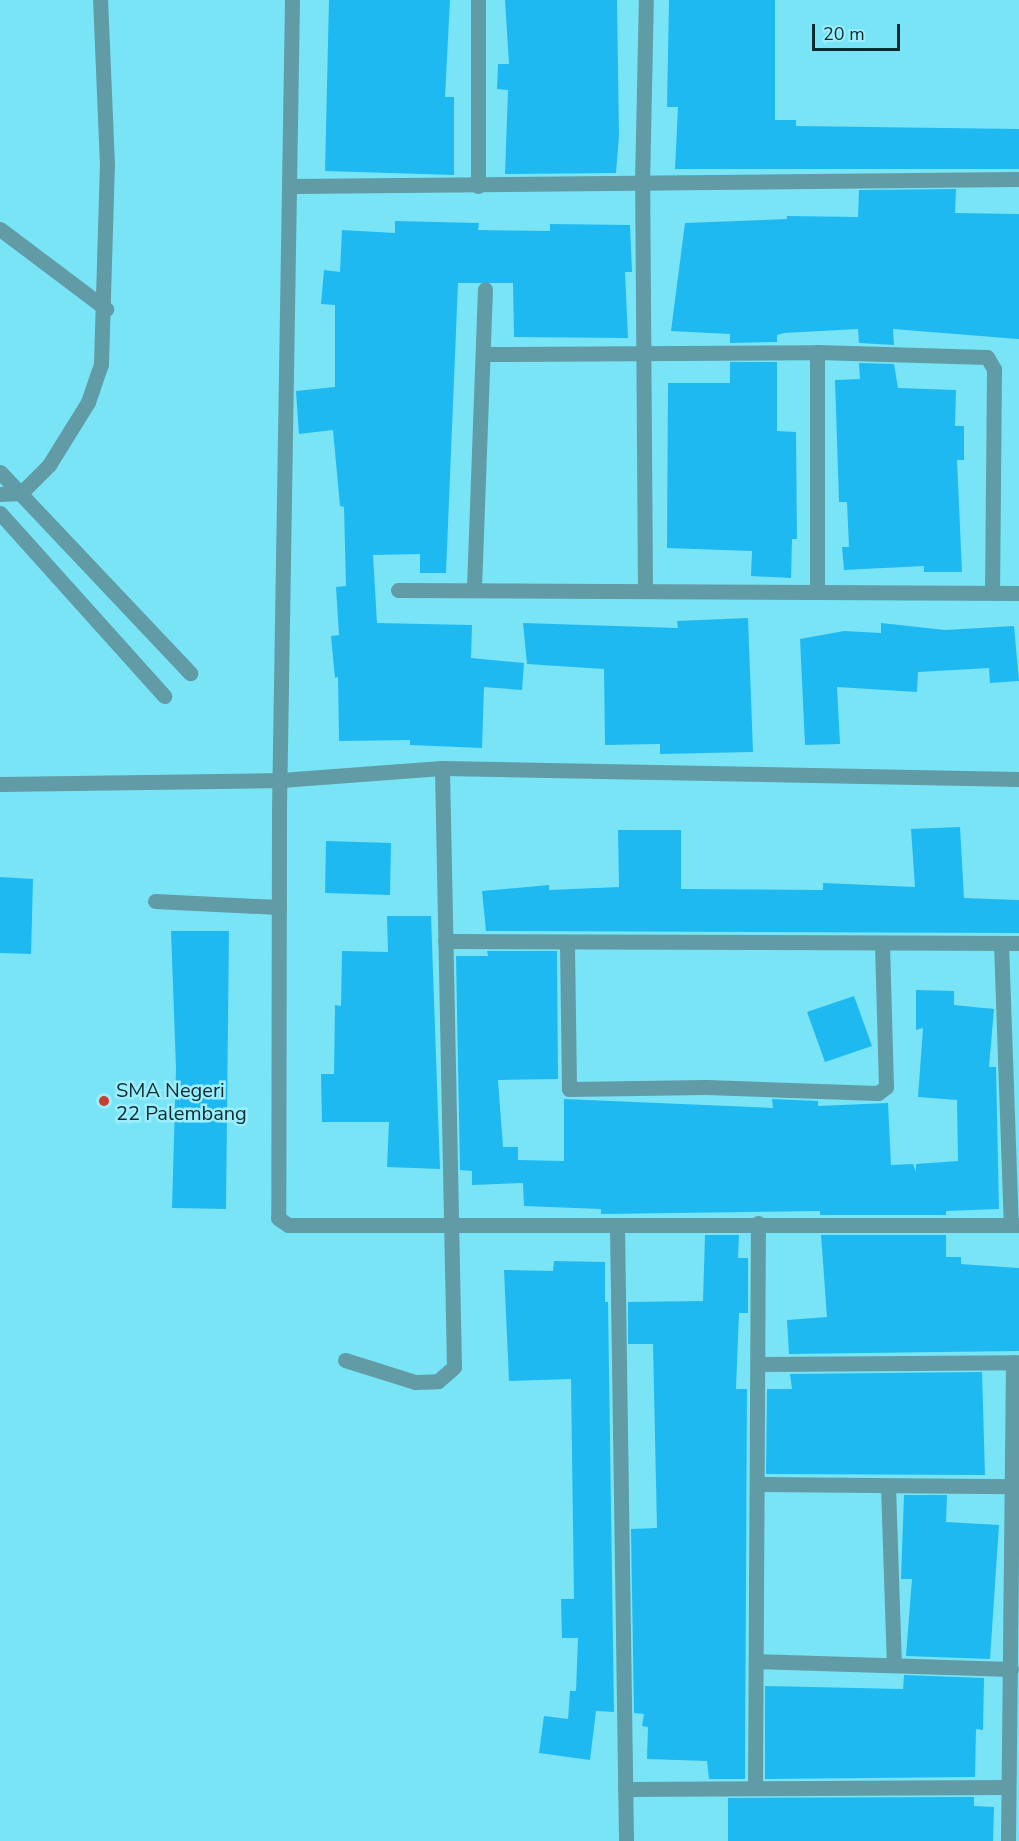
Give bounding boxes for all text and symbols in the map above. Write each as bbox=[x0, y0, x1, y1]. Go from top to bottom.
scale bar bbox=[815, 12, 904, 50]
text: 20 m bbox=[823, 22, 865, 46]
place label: SMA Negeri 22 Palembang bbox=[116, 1078, 247, 1125]
marker: SMA Negeri 22 Palembang bbox=[97, 1094, 111, 1108]

